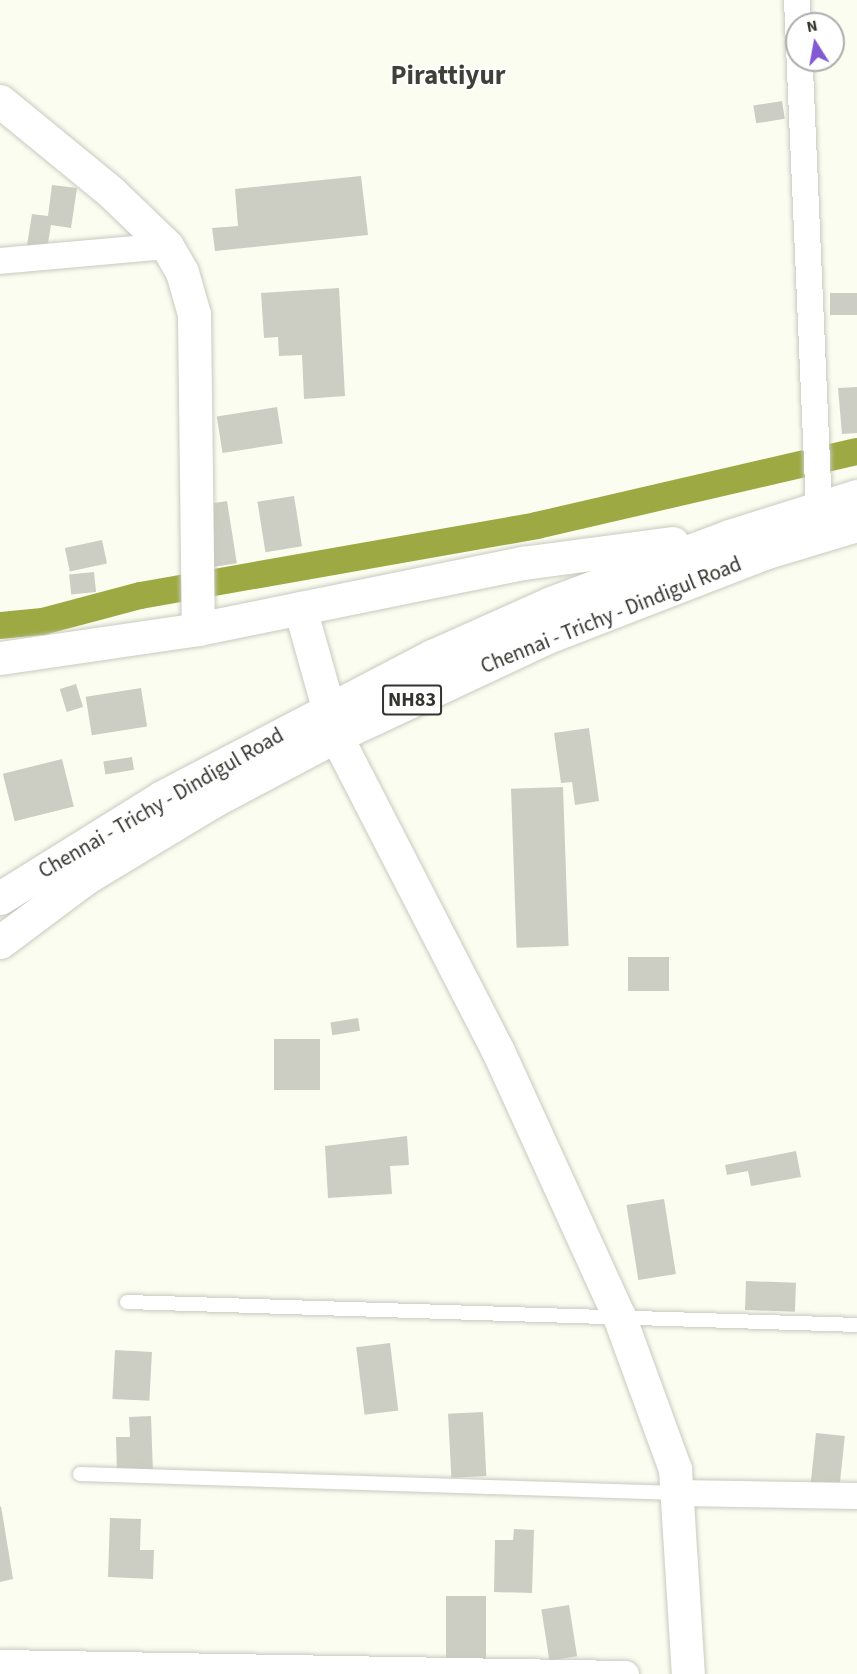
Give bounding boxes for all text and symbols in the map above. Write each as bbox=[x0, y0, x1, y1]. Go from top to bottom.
north arrow bbox=[785, 12, 845, 72]
text: N bbox=[805, 14, 819, 38]
district label: Pirattiyur bbox=[390, 60, 506, 92]
street label: Chennai - Trichy - Dindigul Road bbox=[477, 551, 745, 679]
road number: NH83 bbox=[382, 683, 442, 717]
street label: Chennai - Trichy - Dindigul Road bbox=[34, 722, 288, 884]

